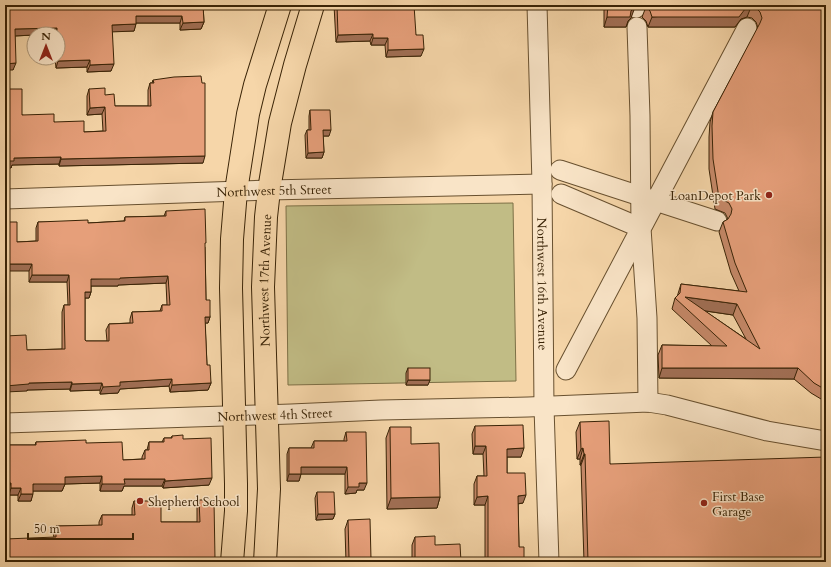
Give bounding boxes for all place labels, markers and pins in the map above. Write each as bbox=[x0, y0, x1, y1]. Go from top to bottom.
place label: LoanDepot Park bbox=[670, 187, 761, 205]
marker: LoanDepot Park bbox=[764, 190, 774, 200]
place label: First Base Garage bbox=[712, 488, 765, 521]
place label: Shepherd School bbox=[148, 493, 240, 511]
marker: Shepherd School bbox=[135, 496, 145, 506]
marker: First Base Garage bbox=[699, 498, 709, 508]

